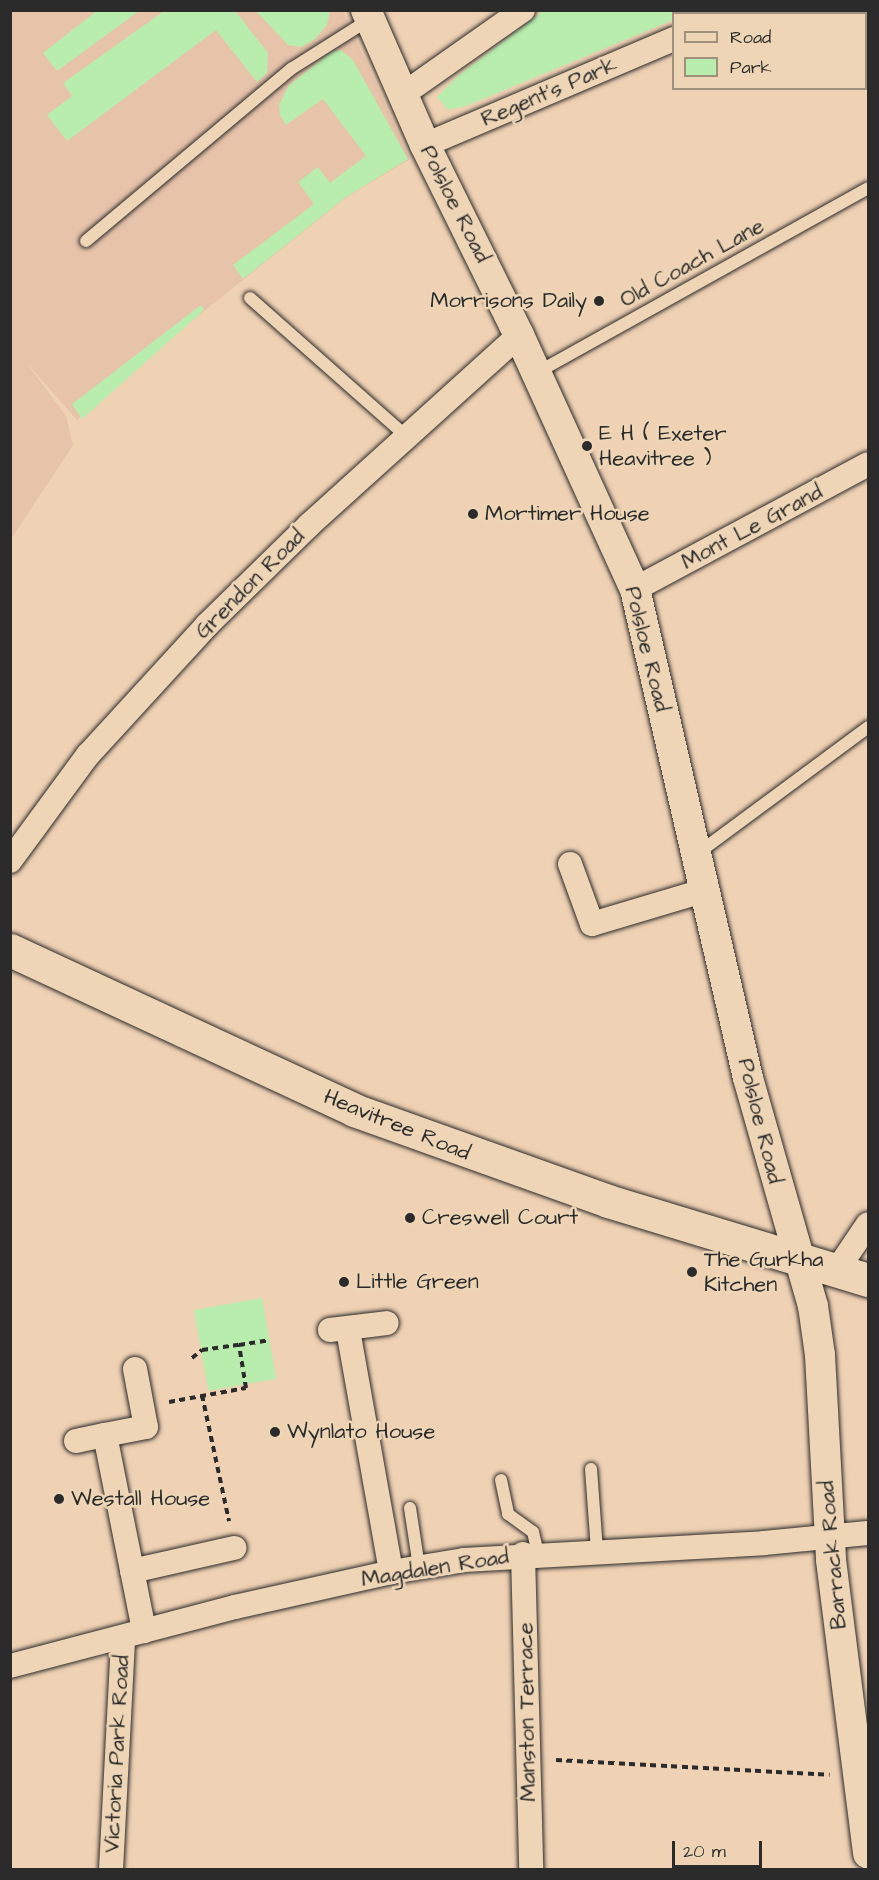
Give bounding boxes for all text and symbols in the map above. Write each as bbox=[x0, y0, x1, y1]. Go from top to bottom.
legend bbox=[672, 12, 867, 90]
text: Road bbox=[730, 25, 771, 50]
street label: Regent's Park bbox=[477, 52, 621, 132]
text: Park bbox=[730, 55, 772, 80]
street label: Polsloe Road bbox=[414, 141, 496, 267]
street label: Old Coach Lane bbox=[615, 213, 769, 313]
place label: Morrisons Daily bbox=[430, 288, 587, 314]
marker: Morrisons Daily bbox=[592, 294, 606, 308]
place label: E H ( Exeter Heavitree ) bbox=[599, 420, 727, 472]
marker: E H ( Exeter Heavitree ) bbox=[580, 439, 594, 453]
street label: Mont Le Grand bbox=[677, 479, 827, 575]
place label: Mortimer House bbox=[485, 501, 650, 527]
marker: Mortimer House bbox=[466, 507, 480, 521]
street label: Grendon Road bbox=[190, 524, 310, 644]
street label: Polsloe Road bbox=[619, 584, 675, 714]
street label: Polsloe Road bbox=[732, 1056, 788, 1186]
street label: Heavitree Road bbox=[320, 1084, 474, 1166]
place label: Creswell Court bbox=[422, 1205, 578, 1231]
marker: Creswell Court bbox=[403, 1211, 417, 1225]
place label: The Gurkha Kitchen bbox=[704, 1246, 823, 1298]
marker: The Gurkha Kitchen bbox=[685, 1265, 699, 1279]
place label: Little Green bbox=[356, 1269, 479, 1295]
marker: Little Green bbox=[337, 1275, 351, 1289]
place label: Wynlato House bbox=[287, 1419, 435, 1445]
marker: Wynlato House bbox=[268, 1425, 282, 1439]
street label: Barrack Road bbox=[813, 1480, 853, 1630]
place label: Westall House bbox=[71, 1486, 210, 1512]
marker: Westall House bbox=[52, 1492, 66, 1506]
street label: Magdalen Road bbox=[359, 1543, 511, 1593]
street label: Manston Terrace bbox=[512, 1622, 542, 1802]
street label: Victoria Park Road bbox=[99, 1654, 135, 1854]
scale bar bbox=[675, 1829, 765, 1867]
text: 20 m bbox=[683, 1839, 726, 1864]

